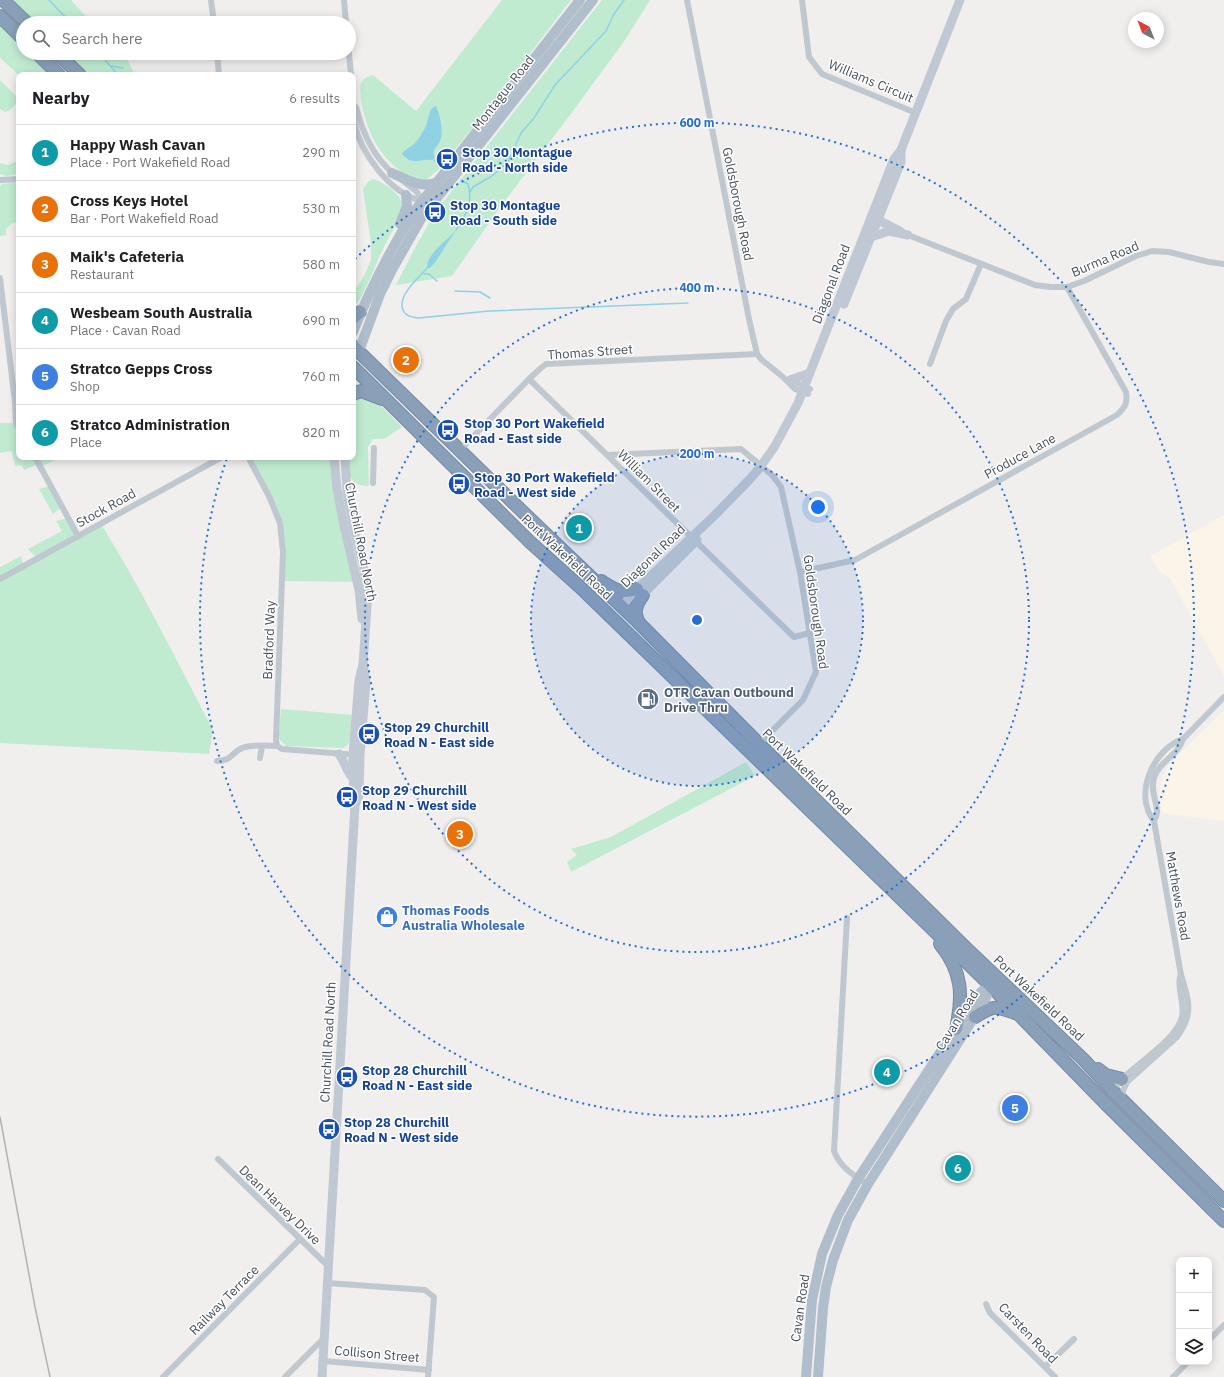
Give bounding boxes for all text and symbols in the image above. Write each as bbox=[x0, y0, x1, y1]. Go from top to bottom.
north arrow bbox=[1128, 12, 1164, 48]
search box bbox=[16, 16, 356, 60]
icon: search bbox=[30, 27, 52, 49]
text: Search here bbox=[62, 29, 142, 48]
street label: Montague Road bbox=[468, 52, 538, 134]
street label: Williams Circuit bbox=[826, 55, 916, 107]
text: Nearby bbox=[32, 87, 90, 109]
text: 6 results bbox=[289, 90, 340, 107]
text: 600 m bbox=[679, 115, 715, 130]
text: Happy Wash Cavan bbox=[70, 135, 205, 154]
text: 1 bbox=[41, 144, 49, 161]
text: 290 m bbox=[302, 144, 340, 161]
place label: Stop 30 Montague Road - North side bbox=[462, 144, 572, 176]
bus stop icon: Stop 30 Montague Road - North side bbox=[434, 146, 460, 172]
street label: Goldsborough Road bbox=[719, 146, 757, 262]
text: Place · Port Wakefield Road bbox=[70, 154, 230, 171]
text: Cross Keys Hotel bbox=[70, 191, 188, 210]
place label: Stop 30 Montague Road - South side bbox=[450, 197, 560, 229]
bus stop icon: Stop 30 Montague Road - South side bbox=[422, 199, 448, 225]
text: 2 bbox=[41, 200, 49, 217]
text: 530 m bbox=[302, 200, 340, 217]
text: Bar · Port Wakefield Road bbox=[70, 210, 219, 227]
street label: Burma Road bbox=[1069, 237, 1141, 281]
street label: Diagonal Road bbox=[808, 242, 854, 326]
text: Maik's Cafeteria bbox=[70, 247, 184, 266]
text: 3 bbox=[41, 256, 49, 273]
text: 580 m bbox=[302, 256, 340, 273]
text: Restaurant bbox=[70, 266, 134, 283]
text: 400 m bbox=[679, 280, 715, 295]
text: Wesbeam South Australia bbox=[70, 303, 252, 322]
text: 4 bbox=[41, 312, 49, 329]
text: 690 m bbox=[302, 312, 340, 329]
text: Place · Cavan Road bbox=[70, 322, 181, 339]
street label: Thomas Street bbox=[547, 341, 633, 363]
pin: 2 bbox=[393, 345, 419, 375]
text: Stratco Gepps Cross bbox=[70, 359, 212, 378]
text: 5 bbox=[41, 368, 49, 385]
text: 760 m bbox=[302, 368, 340, 385]
text: Shop bbox=[70, 378, 100, 395]
text: Stratco Administration bbox=[70, 415, 230, 434]
place label: Stop 30 Port Wakefield Road - East side bbox=[464, 415, 605, 447]
bus stop icon: Stop 30 Port Wakefield Road - East side bbox=[435, 417, 461, 443]
text: 6 bbox=[41, 424, 49, 441]
text: 820 m bbox=[302, 424, 340, 441]
street label: Produce Lane bbox=[981, 429, 1059, 483]
text: Place bbox=[70, 434, 102, 451]
street label: William Street bbox=[614, 446, 684, 516]
text: 200 m bbox=[679, 446, 715, 461]
place label: Stop 30 Port Wakefield Road - West side bbox=[474, 469, 615, 501]
bus stop icon: Stop 30 Port Wakefield Road - West side bbox=[446, 471, 472, 497]
street label: Churchill Road North bbox=[341, 481, 381, 603]
street label: Stock Road bbox=[73, 485, 139, 531]
your location bbox=[808, 497, 828, 517]
street label: Port Wakefield Road bbox=[518, 511, 616, 603]
pin: 1 bbox=[566, 513, 592, 543]
street label: Diagonal Road bbox=[617, 521, 689, 591]
street label: Goldsborough Road bbox=[800, 554, 832, 670]
street label: Bradford Way bbox=[259, 600, 279, 680]
centre of rings bbox=[690, 613, 704, 627]
place label: OTR Cavan Outbound Drive Thru bbox=[664, 684, 794, 716]
fuel station icon: OTR Cavan Outbound Drive Thru bbox=[635, 686, 661, 712]
place label: Stop 29 Churchill Road N - East side bbox=[384, 719, 494, 751]
bus stop icon: Stop 29 Churchill Road N - East side bbox=[356, 721, 382, 747]
street label: Port Wakefield Road bbox=[759, 725, 855, 819]
place label: Stop 29 Churchill Road N - West side bbox=[362, 782, 477, 814]
bus stop icon: Stop 29 Churchill Road N - West side bbox=[334, 784, 360, 810]
pin: 3 bbox=[447, 819, 473, 849]
street label: Matthews Road bbox=[1162, 850, 1194, 942]
place label: Thomas Foods Australia Wholesale bbox=[402, 902, 525, 934]
shop icon: Thomas Foods Australia Wholesale bbox=[374, 904, 400, 930]
street label: Port Wakefield Road bbox=[990, 952, 1088, 1044]
street label: Churchill Road North bbox=[316, 981, 340, 1103]
street label: Cavan Road bbox=[932, 986, 982, 1054]
pin: 4 bbox=[874, 1057, 900, 1087]
place label: Stop 28 Churchill Road N - East side bbox=[362, 1062, 472, 1094]
bus stop icon: Stop 28 Churchill Road N - East side bbox=[334, 1064, 360, 1090]
pin: 5 bbox=[1002, 1093, 1028, 1123]
place label: Stop 28 Churchill Road N - West side bbox=[344, 1114, 459, 1146]
bus stop icon: Stop 28 Churchill Road N - West side bbox=[316, 1116, 342, 1142]
pin: 6 bbox=[945, 1153, 971, 1183]
street label: Dean Harvey Drive bbox=[235, 1162, 325, 1248]
map controls bbox=[1176, 1257, 1212, 1365]
button: + bbox=[1176, 1257, 1212, 1293]
street label: Railway Terrace bbox=[185, 1261, 263, 1339]
street label: Cavan Road bbox=[787, 1273, 813, 1343]
button: − bbox=[1176, 1293, 1212, 1329]
street label: Carsten Road bbox=[995, 1299, 1061, 1367]
button: layers bbox=[1176, 1329, 1212, 1365]
street label: Collison Street bbox=[334, 1342, 420, 1366]

